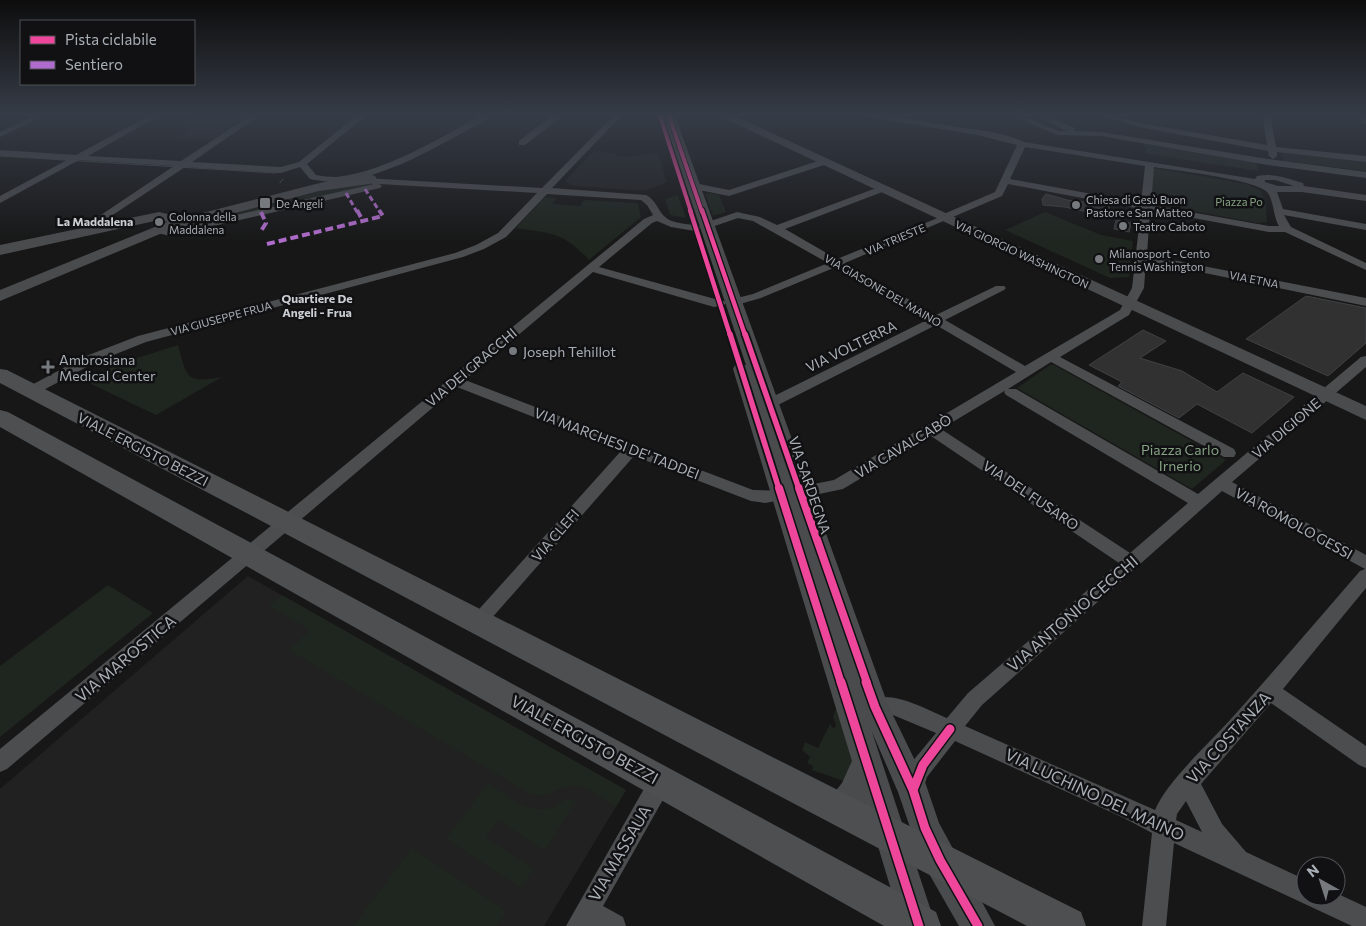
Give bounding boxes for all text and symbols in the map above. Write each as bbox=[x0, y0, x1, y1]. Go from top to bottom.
legend bbox=[20, 20, 195, 85]
text: Pista ciclabile bbox=[65, 30, 157, 48]
text: Sentiero bbox=[65, 55, 123, 73]
place label: Chiesa di Gesù Buon Pastore e San Matteo bbox=[1086, 193, 1193, 219]
park label: Piazza Po bbox=[1215, 195, 1263, 208]
marker: De Angeli bbox=[258, 196, 272, 210]
place label: De Angeli bbox=[276, 197, 323, 210]
marker: Chiesa di Gesù Buon Pastore e San Matteo bbox=[1070, 199, 1082, 211]
place label: Colonna della Maddalena bbox=[169, 210, 236, 236]
district label: La Maddalena bbox=[57, 214, 133, 228]
marker: Colonna della Maddalena bbox=[153, 216, 165, 228]
street label: VIA GIORGIO WASHINGTON bbox=[953, 217, 1091, 291]
street label: VIA TRIESTE bbox=[863, 220, 927, 258]
marker: Teatro Caboto bbox=[1117, 220, 1129, 232]
place label: Teatro Caboto bbox=[1133, 220, 1206, 233]
place label: Milanosport - Cento Tennis Washington bbox=[1109, 247, 1211, 273]
street label: VIA GIASONE DEL MAINO bbox=[822, 251, 944, 329]
marker: Milanosport - Cento Tennis Washington bbox=[1093, 253, 1105, 265]
street label: VIA ETNA bbox=[1228, 268, 1280, 290]
district label: Quartiere De Angeli - Frua bbox=[281, 291, 353, 319]
street label: VIA GIUSEPPE FRUA bbox=[169, 298, 273, 338]
street label: VIA VOLTERRA bbox=[803, 317, 900, 375]
street label: VIA DEI GRACCHI bbox=[422, 324, 520, 410]
place label: Joseph Tehillot bbox=[523, 343, 616, 360]
marker: Joseph Tehillot bbox=[507, 345, 519, 357]
place label: Ambrosiana Medical Center bbox=[59, 351, 156, 384]
marker: Ambrosiana Medical Center bbox=[41, 360, 55, 374]
street label: VIA DIGIONE bbox=[1248, 394, 1324, 462]
street label: VIA MARCHESI DE' TADDEI bbox=[532, 404, 702, 482]
street label: VIALE ERGISTO BEZZI bbox=[75, 409, 211, 489]
street label: VIA CAVALCABÒ bbox=[852, 410, 954, 482]
street label: VIA SARDEGNA bbox=[785, 434, 835, 536]
park label: Piazza Carlo Irnerio bbox=[1141, 441, 1219, 474]
street label: VIA DEL FUSARO bbox=[980, 457, 1082, 533]
street label: VIA ROMOLO GESSI bbox=[1232, 484, 1356, 562]
street label: VIA CLEFI bbox=[528, 505, 582, 565]
street label: VIA ANTONIO CECCHI bbox=[1003, 551, 1141, 675]
street label: VIA MAROSTICA bbox=[71, 610, 179, 706]
street label: VIA COSTANZA bbox=[1182, 687, 1274, 787]
street label: VIALE ERGISTO BEZZI bbox=[508, 691, 662, 787]
street label: VIA LUCHINO DEL MAINO bbox=[1002, 744, 1188, 844]
street label: VIA MASSAUA bbox=[584, 802, 654, 904]
north arrow bbox=[1296, 856, 1346, 906]
text: N bbox=[1303, 861, 1322, 880]

